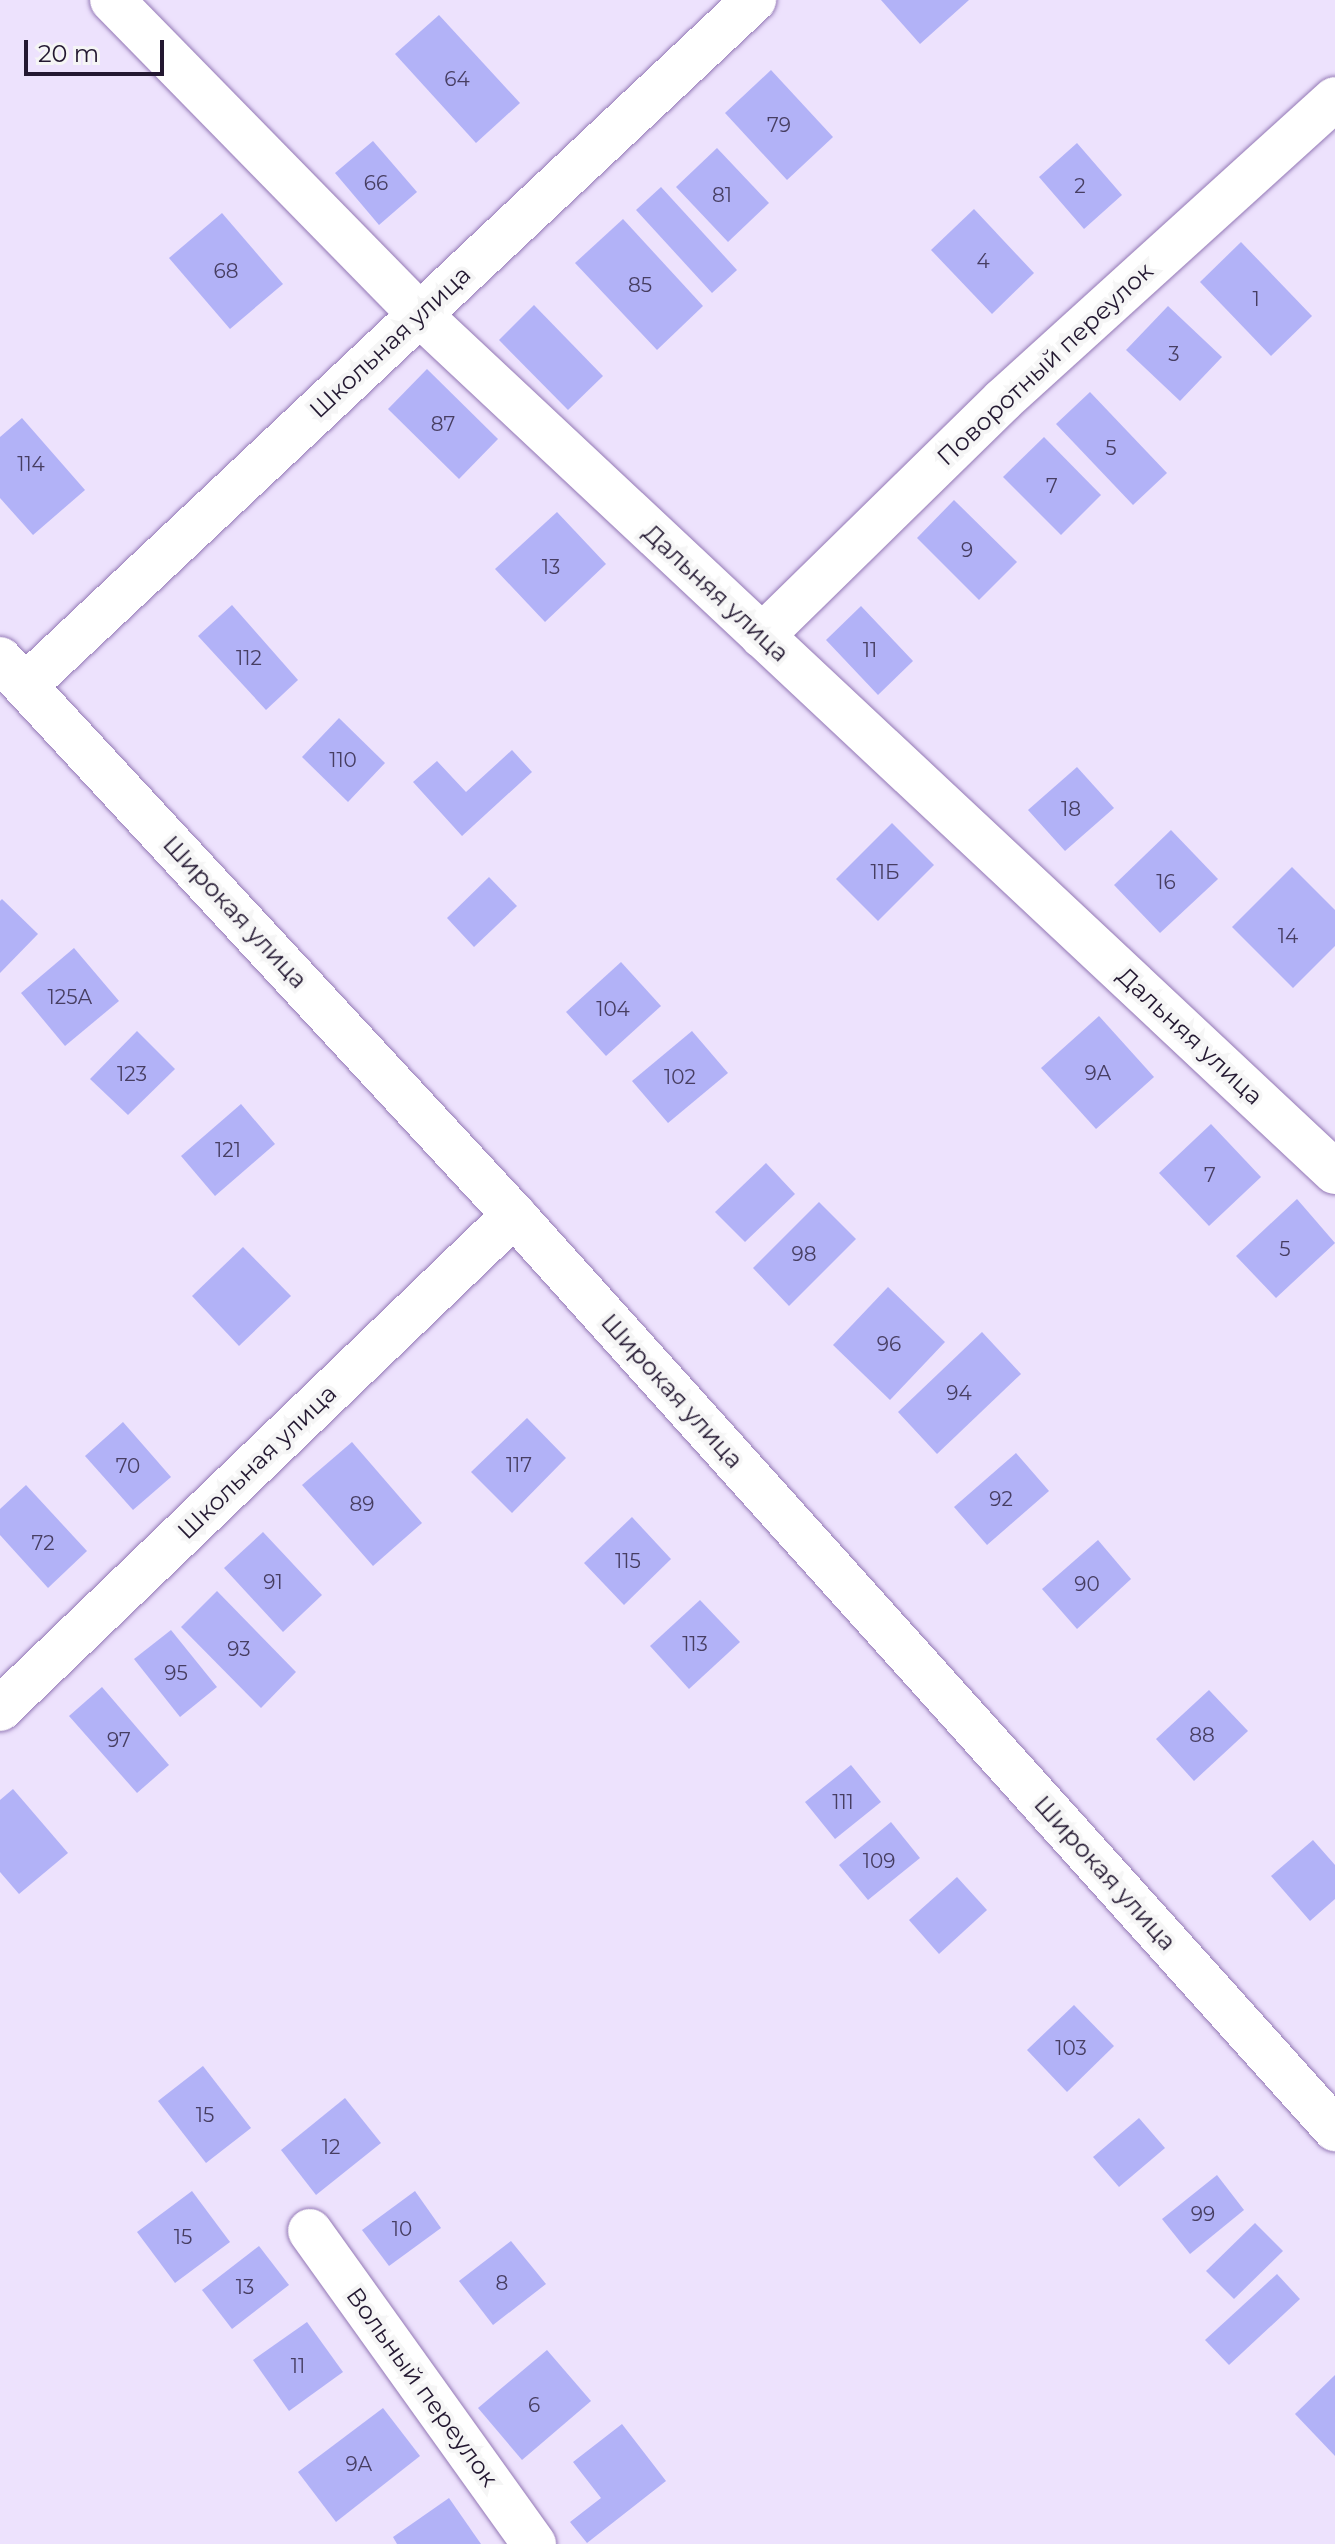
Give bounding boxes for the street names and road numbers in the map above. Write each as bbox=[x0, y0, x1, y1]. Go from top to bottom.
street label: Поворотный переулок bbox=[931, 256, 1159, 472]
street label: Школьная улица bbox=[304, 260, 476, 424]
street label: Дальняя улица bbox=[637, 518, 795, 668]
street label: Широкая улица bbox=[157, 830, 313, 994]
street label: Дальняя улица bbox=[1111, 961, 1269, 1111]
street label: Широкая улица bbox=[595, 1308, 749, 1474]
street label: Школьная улица bbox=[172, 1379, 342, 1545]
street label: Широкая улица bbox=[1028, 1790, 1182, 1956]
street label: Вольный переулок bbox=[340, 2282, 504, 2492]

